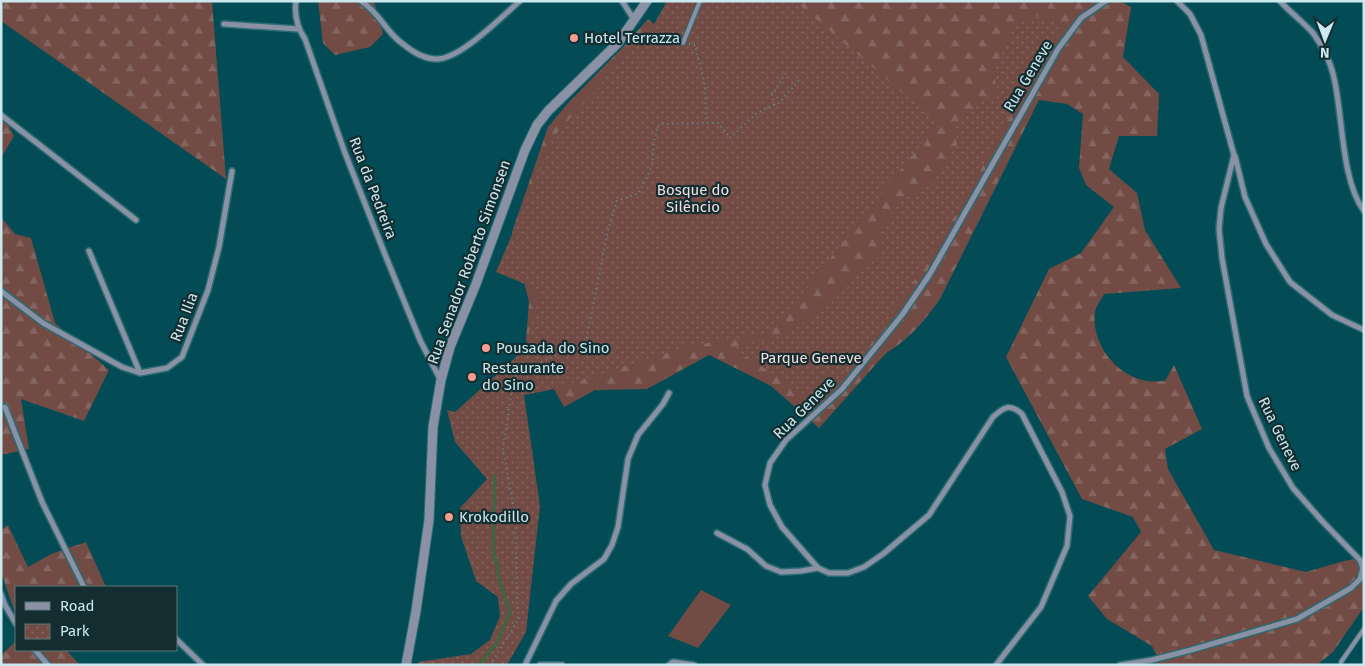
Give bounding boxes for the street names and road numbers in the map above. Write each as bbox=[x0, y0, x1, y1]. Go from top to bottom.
street label: Rua Geneve bbox=[1000, 37, 1056, 115]
street label: Rua da Pedreira bbox=[345, 135, 401, 241]
street label: Rua Senador Roberto Simonsen bbox=[424, 157, 514, 367]
street label: Rua Ilia bbox=[166, 290, 202, 344]
street label: Rua Geneve bbox=[769, 373, 839, 443]
street label: Rua Geneve bbox=[1254, 394, 1306, 474]

